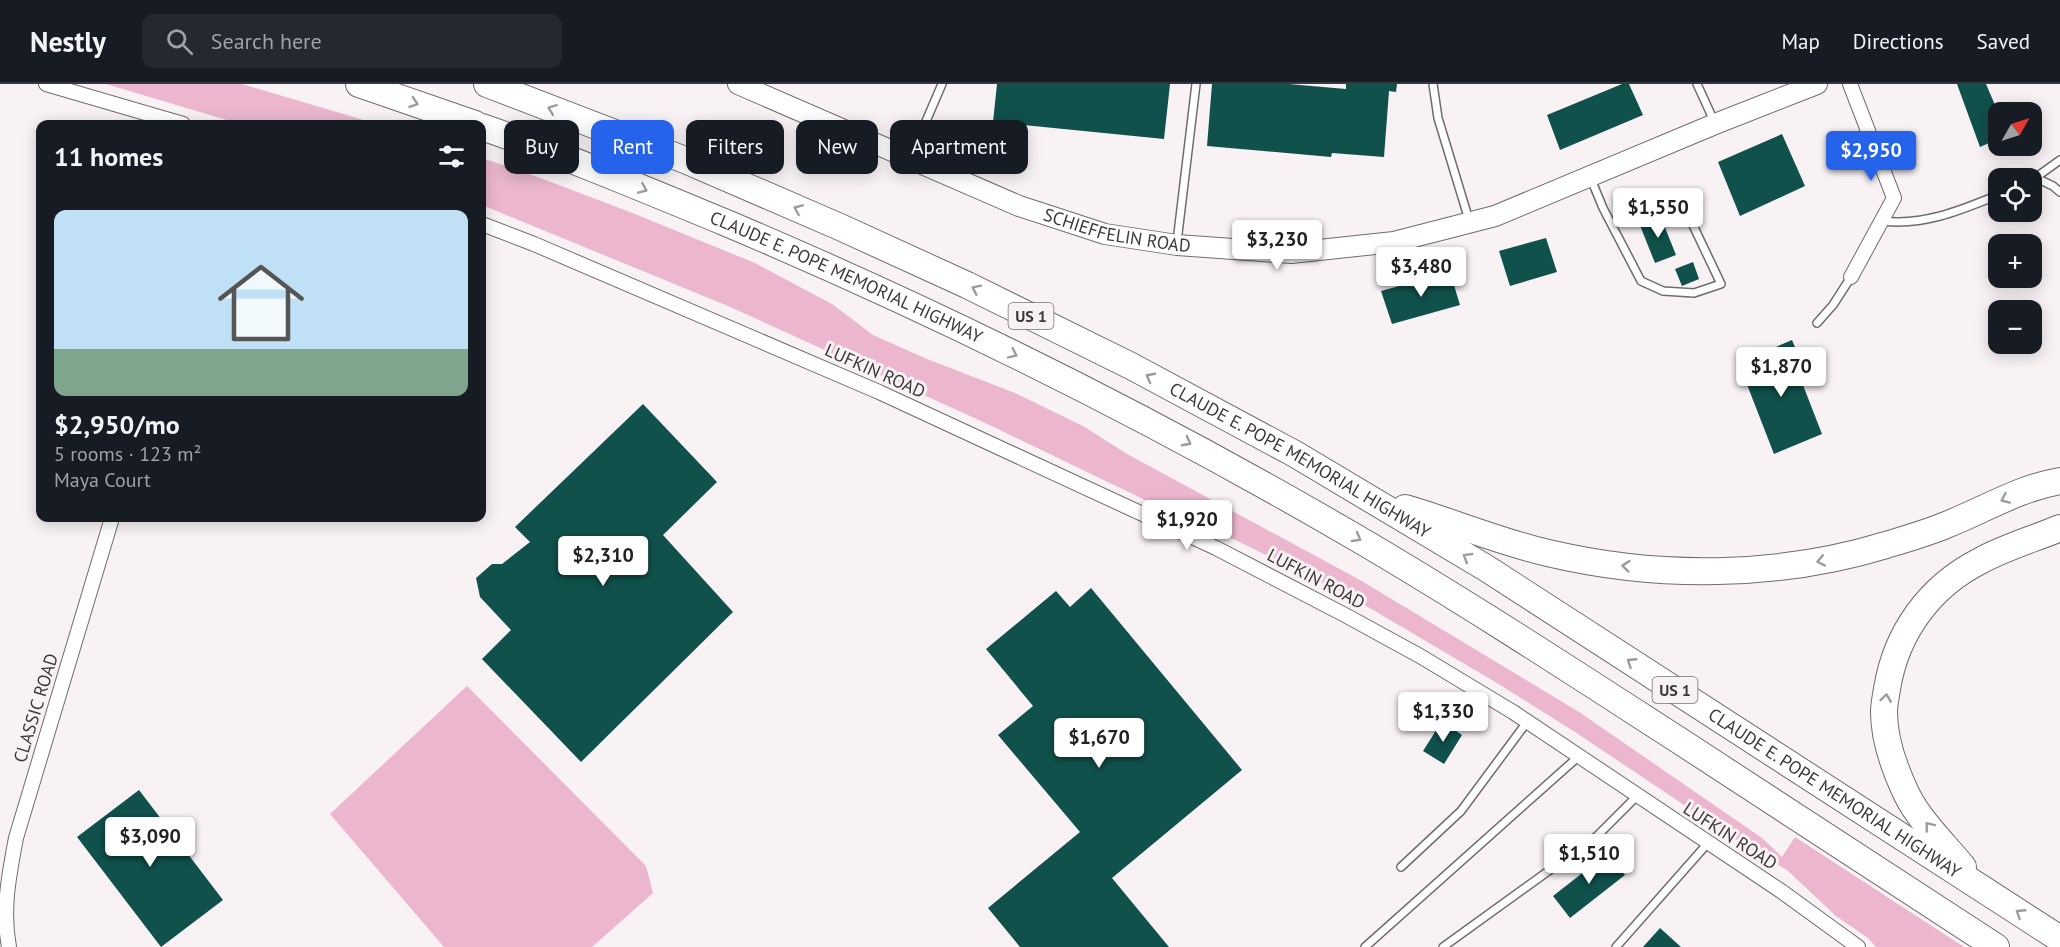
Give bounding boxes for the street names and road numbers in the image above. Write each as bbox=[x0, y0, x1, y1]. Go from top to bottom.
street label: SCHIEFFELIN ROAD bbox=[1041, 203, 1192, 257]
street label: CLAUDE E. POPE MEMORIAL HIGHWAY bbox=[707, 206, 986, 348]
road number: US 1 bbox=[1008, 303, 1054, 329]
street label: LUFKIN ROAD bbox=[821, 338, 929, 403]
street label: CLAUDE E. POPE MEMORIAL HIGHWAY bbox=[1166, 377, 1435, 543]
street label: LUFKIN ROAD bbox=[1263, 543, 1369, 614]
street label: CLASSIC ROAD bbox=[8, 650, 63, 765]
road number: US 1 bbox=[1652, 677, 1698, 703]
street label: CLAUDE E. POPE MEMORIAL HIGHWAY bbox=[1704, 703, 1965, 883]
street label: LUFKIN ROAD bbox=[1679, 797, 1782, 875]

